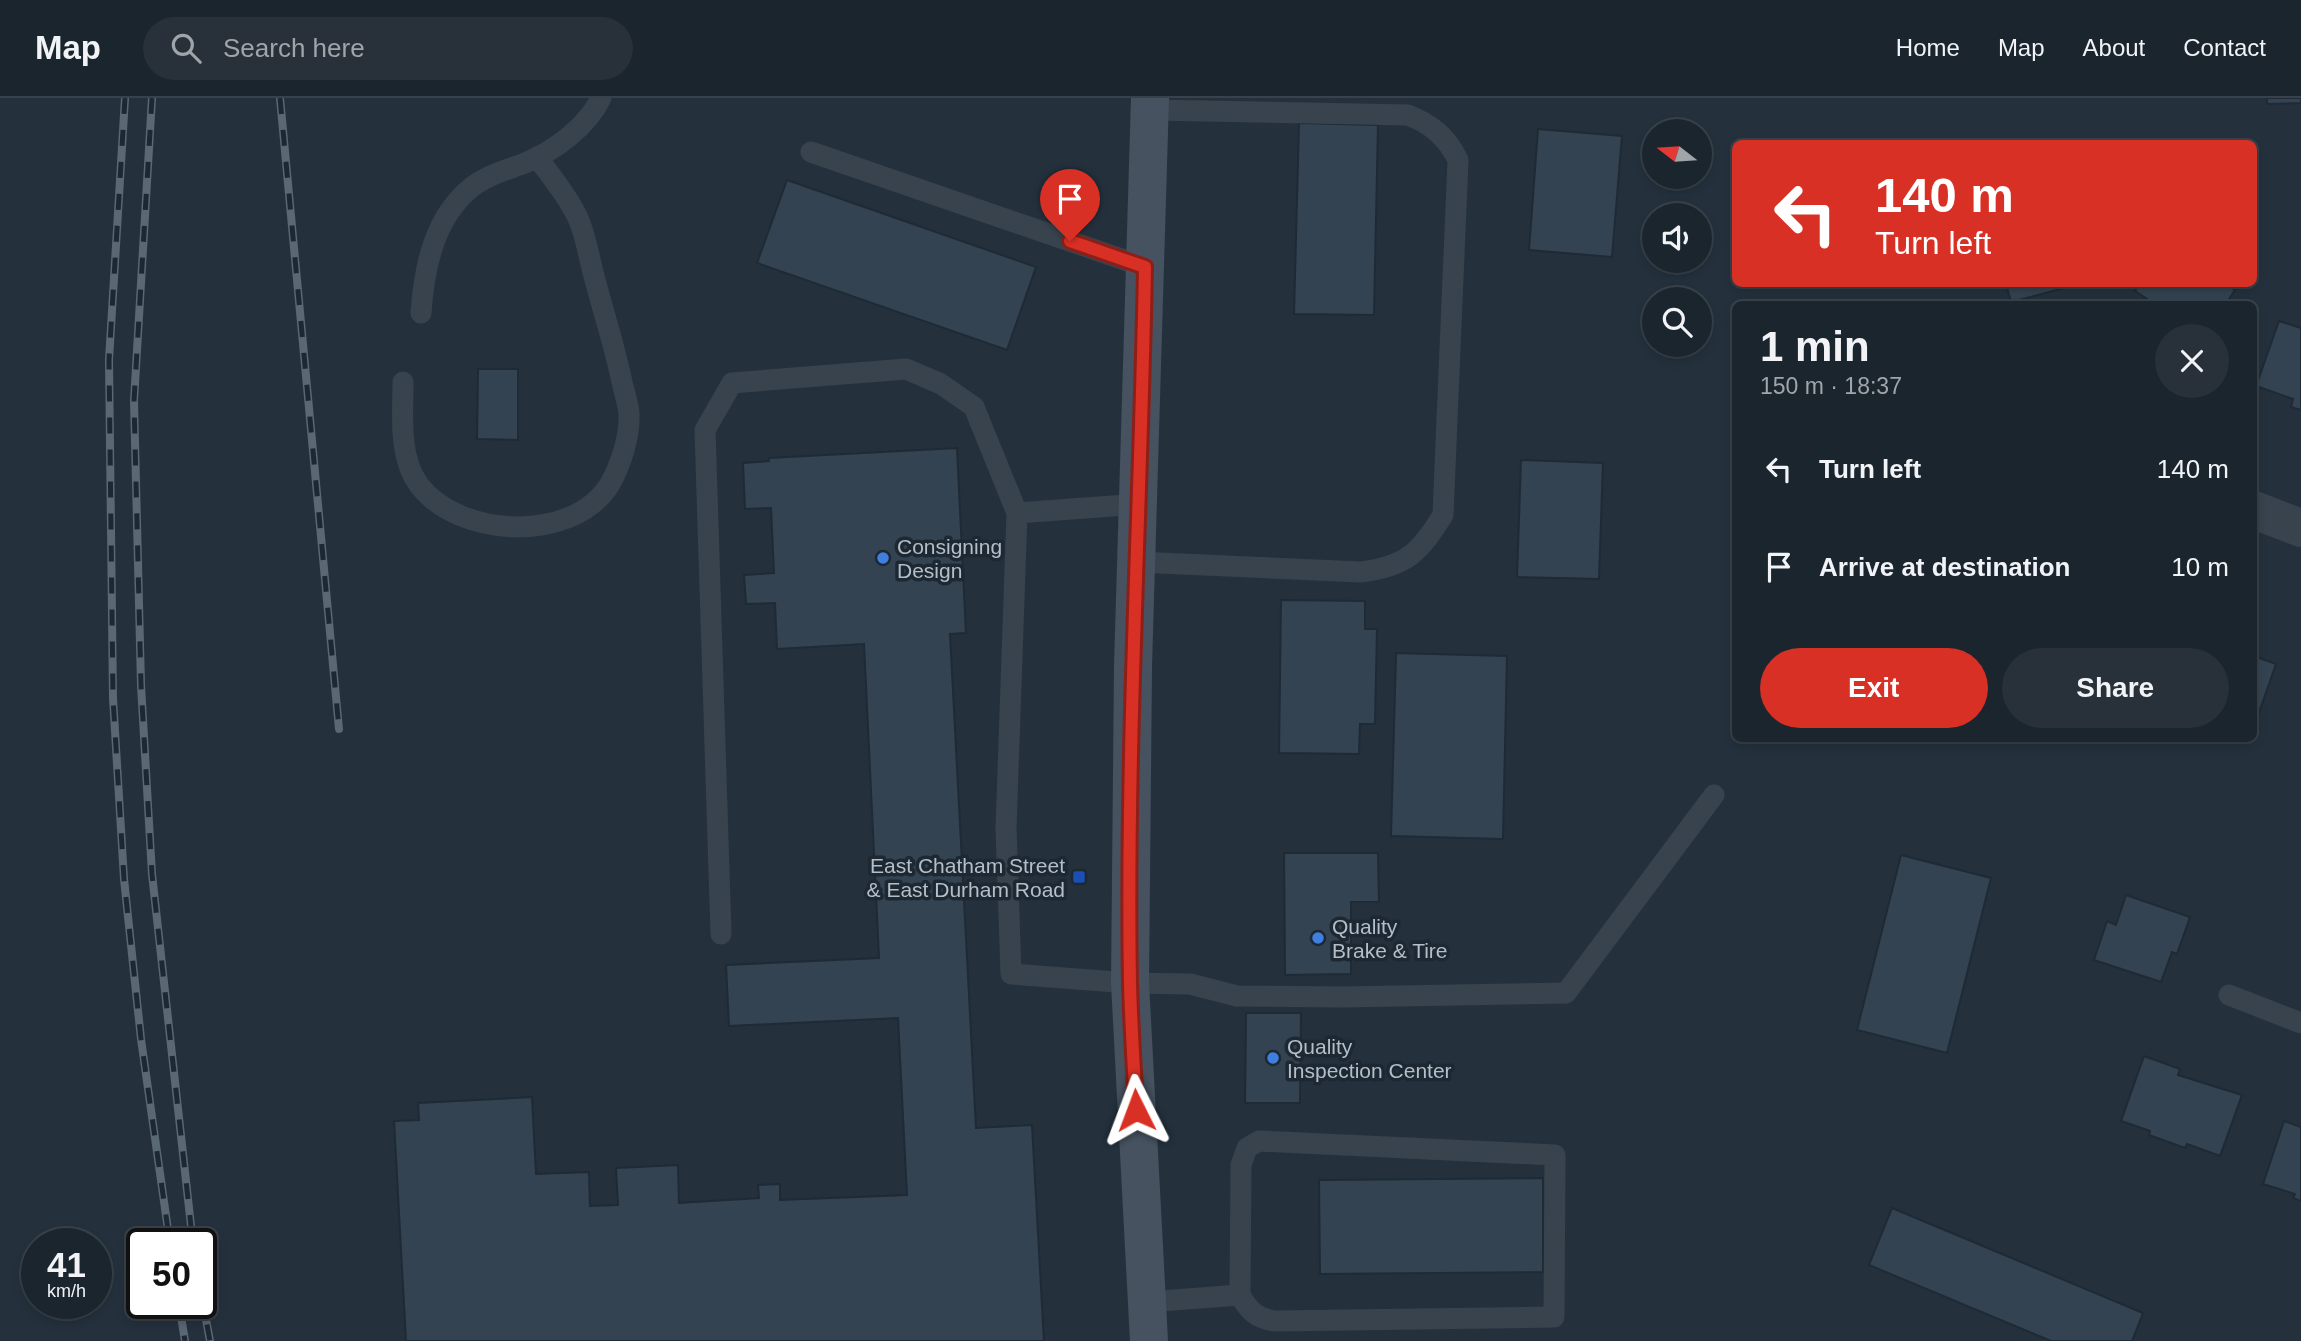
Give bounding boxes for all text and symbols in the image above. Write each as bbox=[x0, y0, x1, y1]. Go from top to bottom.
search box bbox=[143, 17, 633, 80]
text: Map bbox=[35, 29, 101, 66]
icon: search bbox=[167, 29, 205, 67]
text: Search here bbox=[223, 33, 365, 63]
text: Home bbox=[1896, 34, 1960, 61]
text: Map bbox=[1998, 34, 2045, 61]
text: About bbox=[2083, 34, 2145, 61]
text: Contact bbox=[2183, 34, 2266, 61]
north arrow bbox=[1642, 119, 1712, 189]
map controls bbox=[1642, 119, 1712, 357]
icon: left bbox=[1760, 168, 1851, 259]
text: 140 m bbox=[1875, 168, 2014, 222]
pin bbox=[1040, 169, 1100, 241]
icon: arrive bbox=[1051, 180, 1089, 218]
button: sound bbox=[1642, 203, 1712, 273]
text: Turn left bbox=[1875, 225, 1991, 261]
button: search bbox=[1642, 287, 1712, 357]
text: 1 min bbox=[1760, 323, 1870, 370]
button: close bbox=[2155, 324, 2229, 398]
text: 150 m · 18:37 bbox=[1760, 373, 1902, 399]
icon: left bbox=[1760, 450, 1798, 488]
text: Turn left bbox=[1819, 454, 1921, 484]
text: 140 m bbox=[2157, 454, 2229, 484]
place label: Consigning Design bbox=[897, 535, 1002, 582]
icon: arrive bbox=[1760, 548, 1798, 586]
marker: Consigning Design bbox=[875, 550, 891, 566]
text: Arrive at destination bbox=[1819, 552, 2070, 582]
text: 10 m bbox=[2171, 552, 2229, 582]
button: Exit bbox=[1760, 648, 1988, 728]
button: Share bbox=[2002, 648, 2229, 728]
place label: East Chatham Street & East Durham Road bbox=[867, 854, 1065, 901]
marker: East Chatham Street & East Durham Road bbox=[1071, 869, 1087, 885]
place label: Quality Brake & Tire bbox=[1332, 915, 1448, 962]
marker: Quality Brake & Tire bbox=[1310, 930, 1326, 946]
place label: Quality Inspection Center bbox=[1287, 1035, 1452, 1082]
marker: Quality Inspection Center bbox=[1265, 1050, 1281, 1066]
position arrow bbox=[1099, 1073, 1173, 1147]
speed limit sign: 50 bbox=[126, 1228, 217, 1319]
text: 41 bbox=[47, 1245, 86, 1284]
text: km/h bbox=[47, 1281, 86, 1301]

